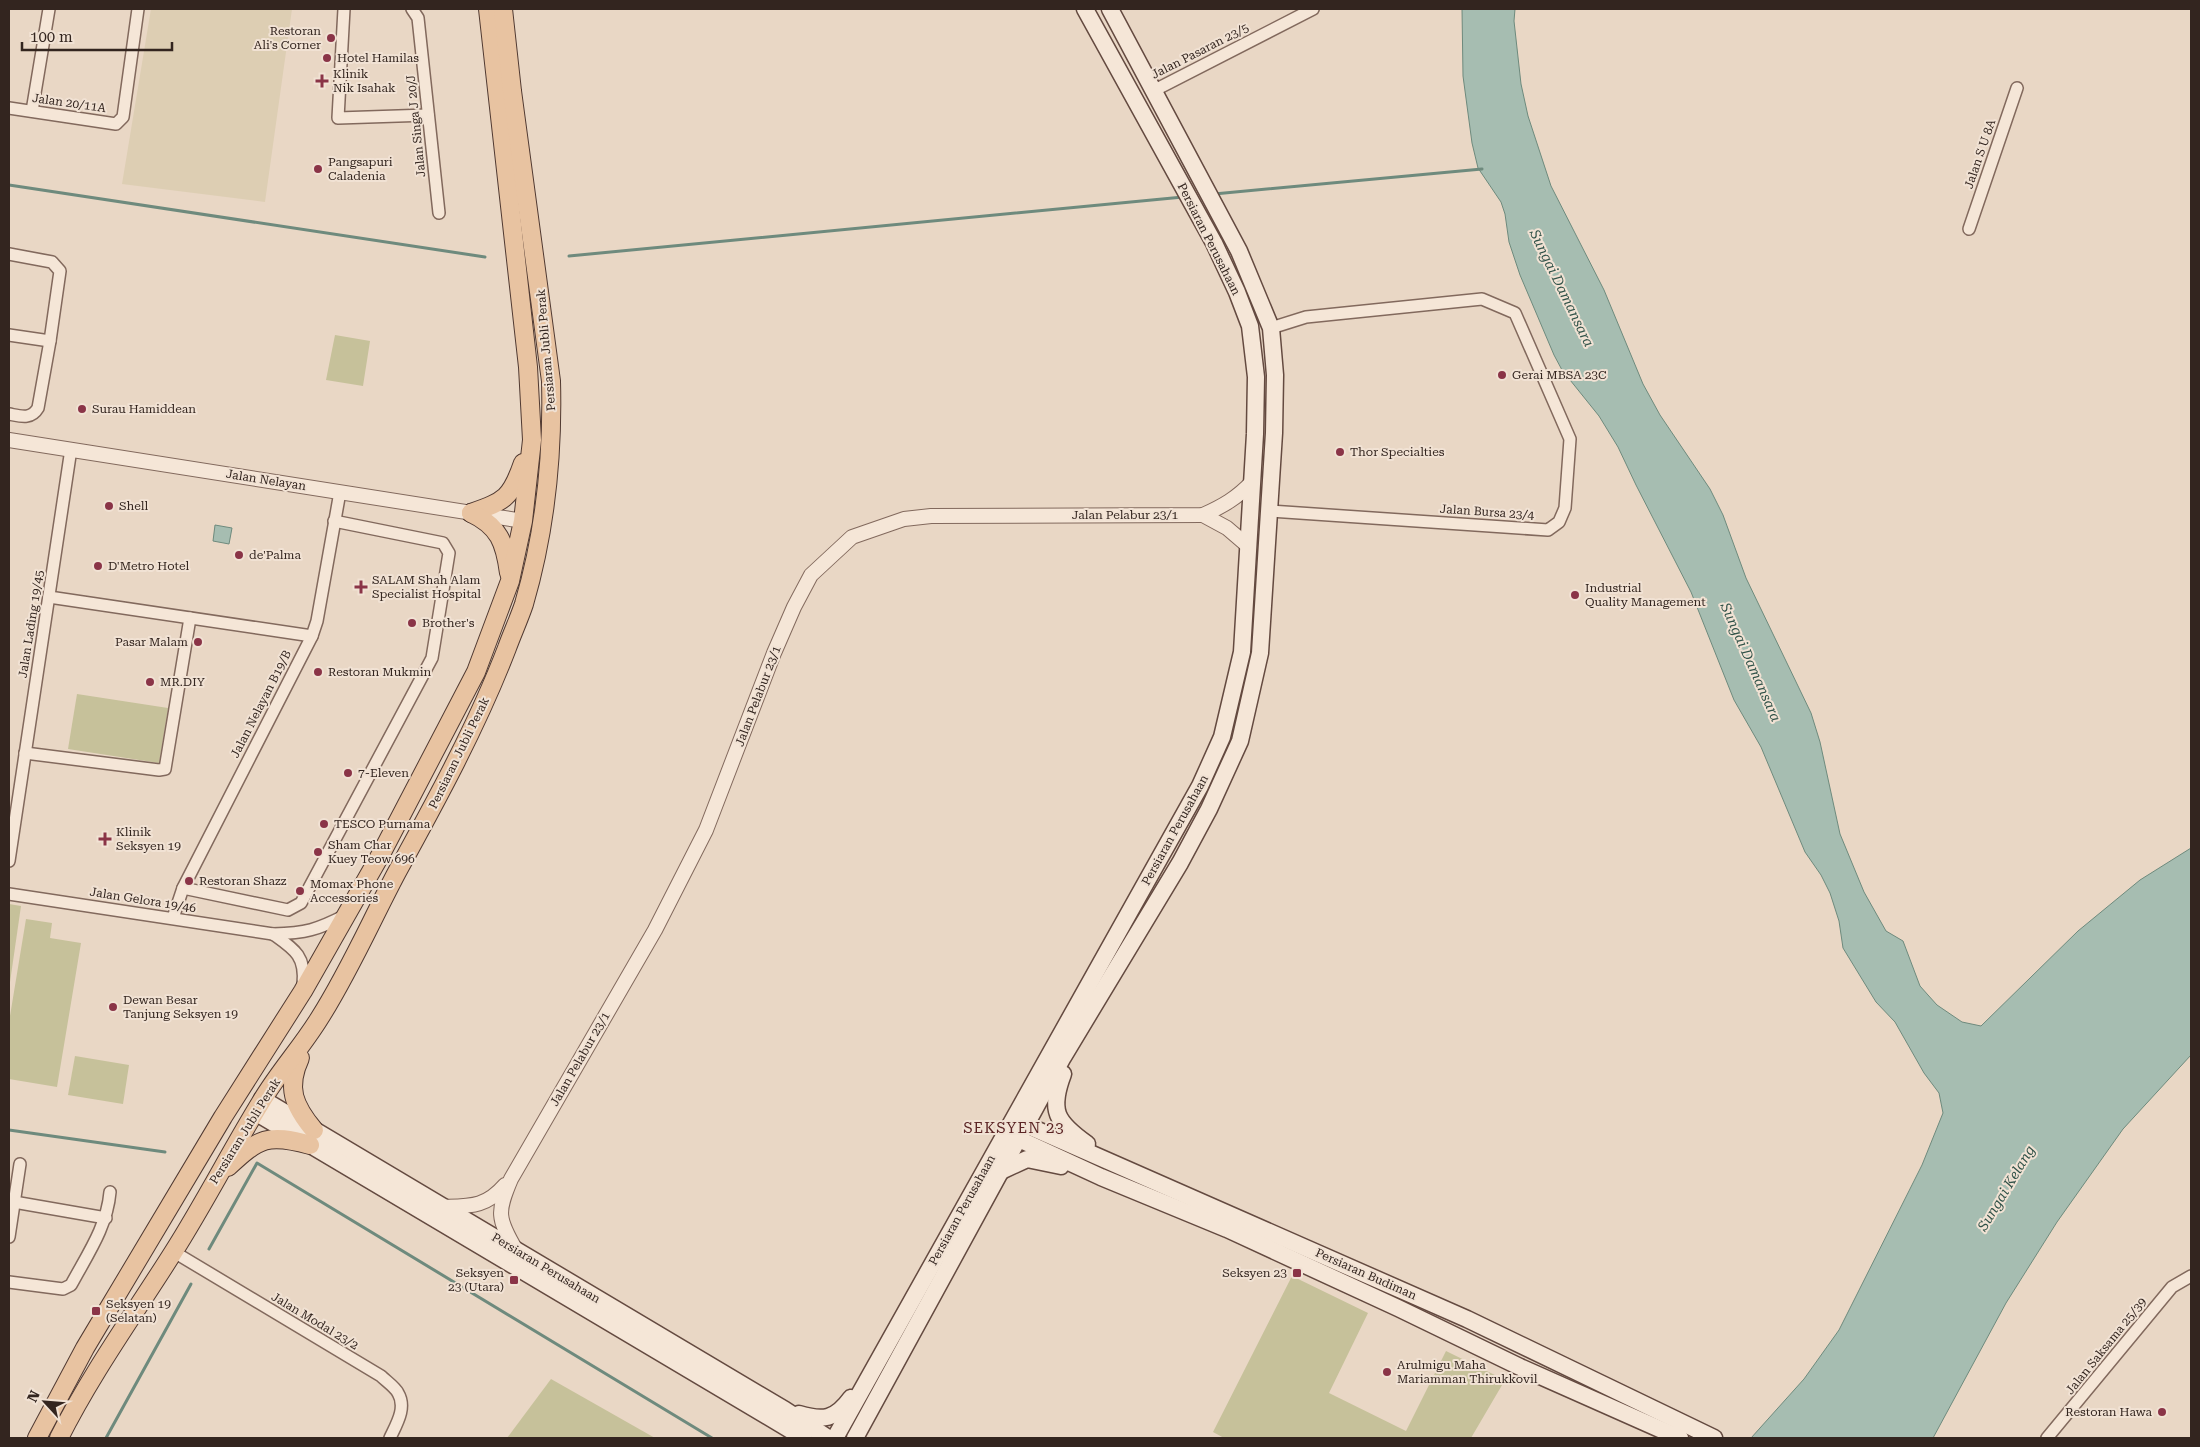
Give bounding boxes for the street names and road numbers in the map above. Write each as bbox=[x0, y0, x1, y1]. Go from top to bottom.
street label: Jalan Pasaran 23/5 bbox=[1149, 20, 1251, 82]
street label: Jalan Singa J 20/J bbox=[404, 74, 428, 178]
street label: Jalan 20/11A bbox=[31, 91, 107, 115]
street label: Jalan S U 8A bbox=[1962, 117, 1999, 190]
street label: Persiaran Perusahaan bbox=[1175, 181, 1244, 298]
street label: Persiaran Jubli Perak bbox=[534, 288, 558, 412]
street label: Jalan Nelayan bbox=[225, 467, 307, 493]
street label: Jalan Bursa 23/4 bbox=[1439, 502, 1535, 522]
street label: Jalan Pelabur 23/1 bbox=[1072, 508, 1179, 522]
street label: Jalan Lading 19/45 bbox=[16, 569, 46, 679]
street label: Jalan Pelabur 23/1 bbox=[732, 644, 784, 748]
street label: Jalan Nelayan B19/B bbox=[228, 648, 294, 760]
street label: Persiaran Jubli Perak bbox=[426, 695, 492, 811]
street label: Persiaran Perusahaan bbox=[1139, 772, 1211, 888]
street label: Jalan Gelora 19/46 bbox=[89, 885, 197, 915]
street label: Jalan Pelabur 23/1 bbox=[547, 1009, 613, 1109]
street label: Persiaran Jubli Perak bbox=[207, 1075, 284, 1187]
street label: Persiaran Perusahaan bbox=[926, 1152, 998, 1268]
street label: Persiaran Perusahaan bbox=[489, 1230, 603, 1306]
street label: Persiaran Budiman bbox=[1313, 1245, 1419, 1303]
street label: Jalan Modal 23/2 bbox=[269, 1290, 361, 1353]
street label: Jalan Saksama 25/39 bbox=[2063, 1295, 2149, 1397]

